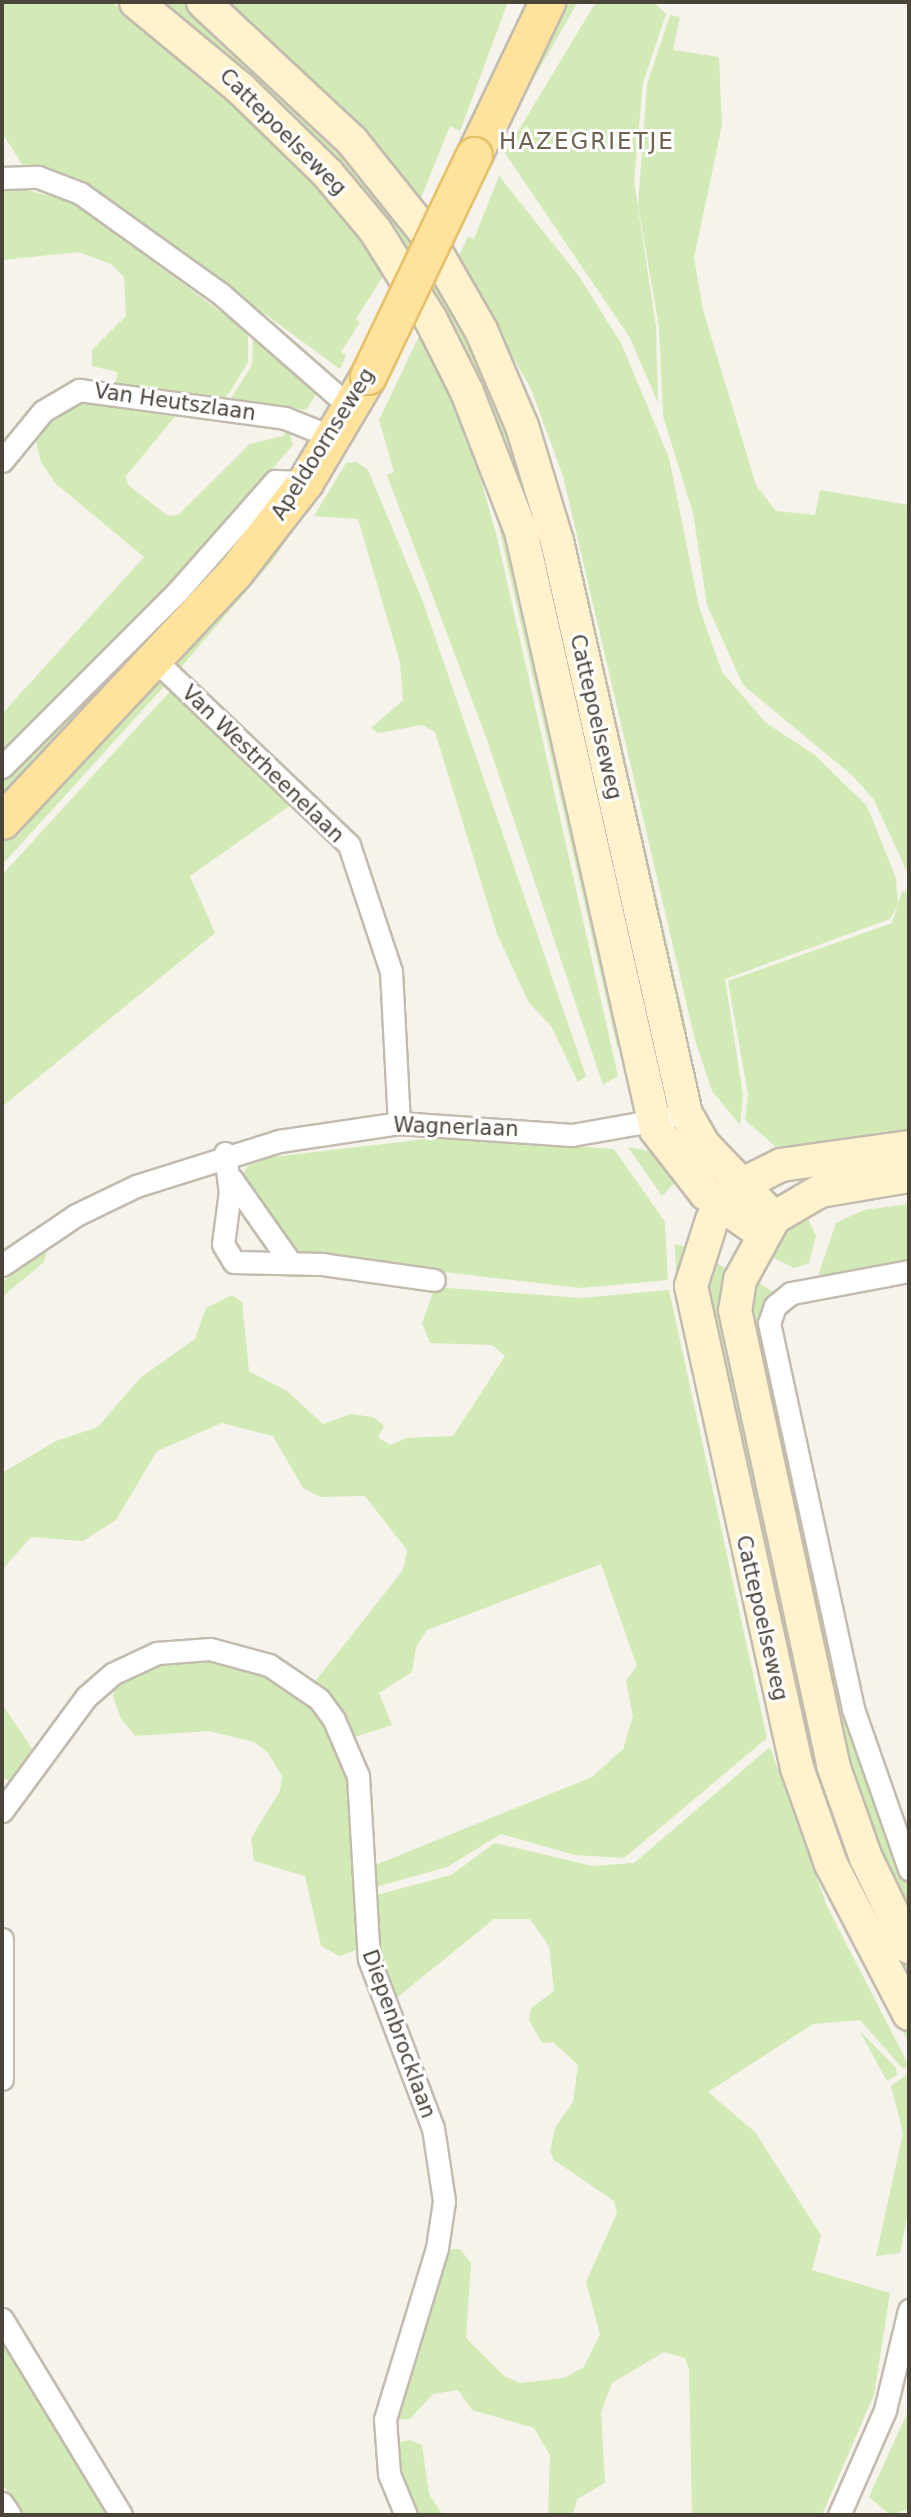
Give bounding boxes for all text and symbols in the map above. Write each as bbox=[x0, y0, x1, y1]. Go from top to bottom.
street label: Cattepoelseweg bbox=[214, 63, 352, 201]
district label: HAZEGRIETJE bbox=[500, 127, 674, 155]
street label: Apeldoornseweg bbox=[266, 363, 380, 525]
street label: Van Heutszlaan bbox=[93, 378, 257, 426]
street label: Cattepoelseweg bbox=[565, 632, 627, 802]
street label: Van Westrheenelaan bbox=[177, 680, 349, 848]
street label: Wagnerlaan bbox=[393, 1112, 519, 1142]
street label: Cattepoelseweg bbox=[731, 1533, 793, 1703]
street label: Diepenbrocklaan bbox=[357, 1946, 441, 2122]

